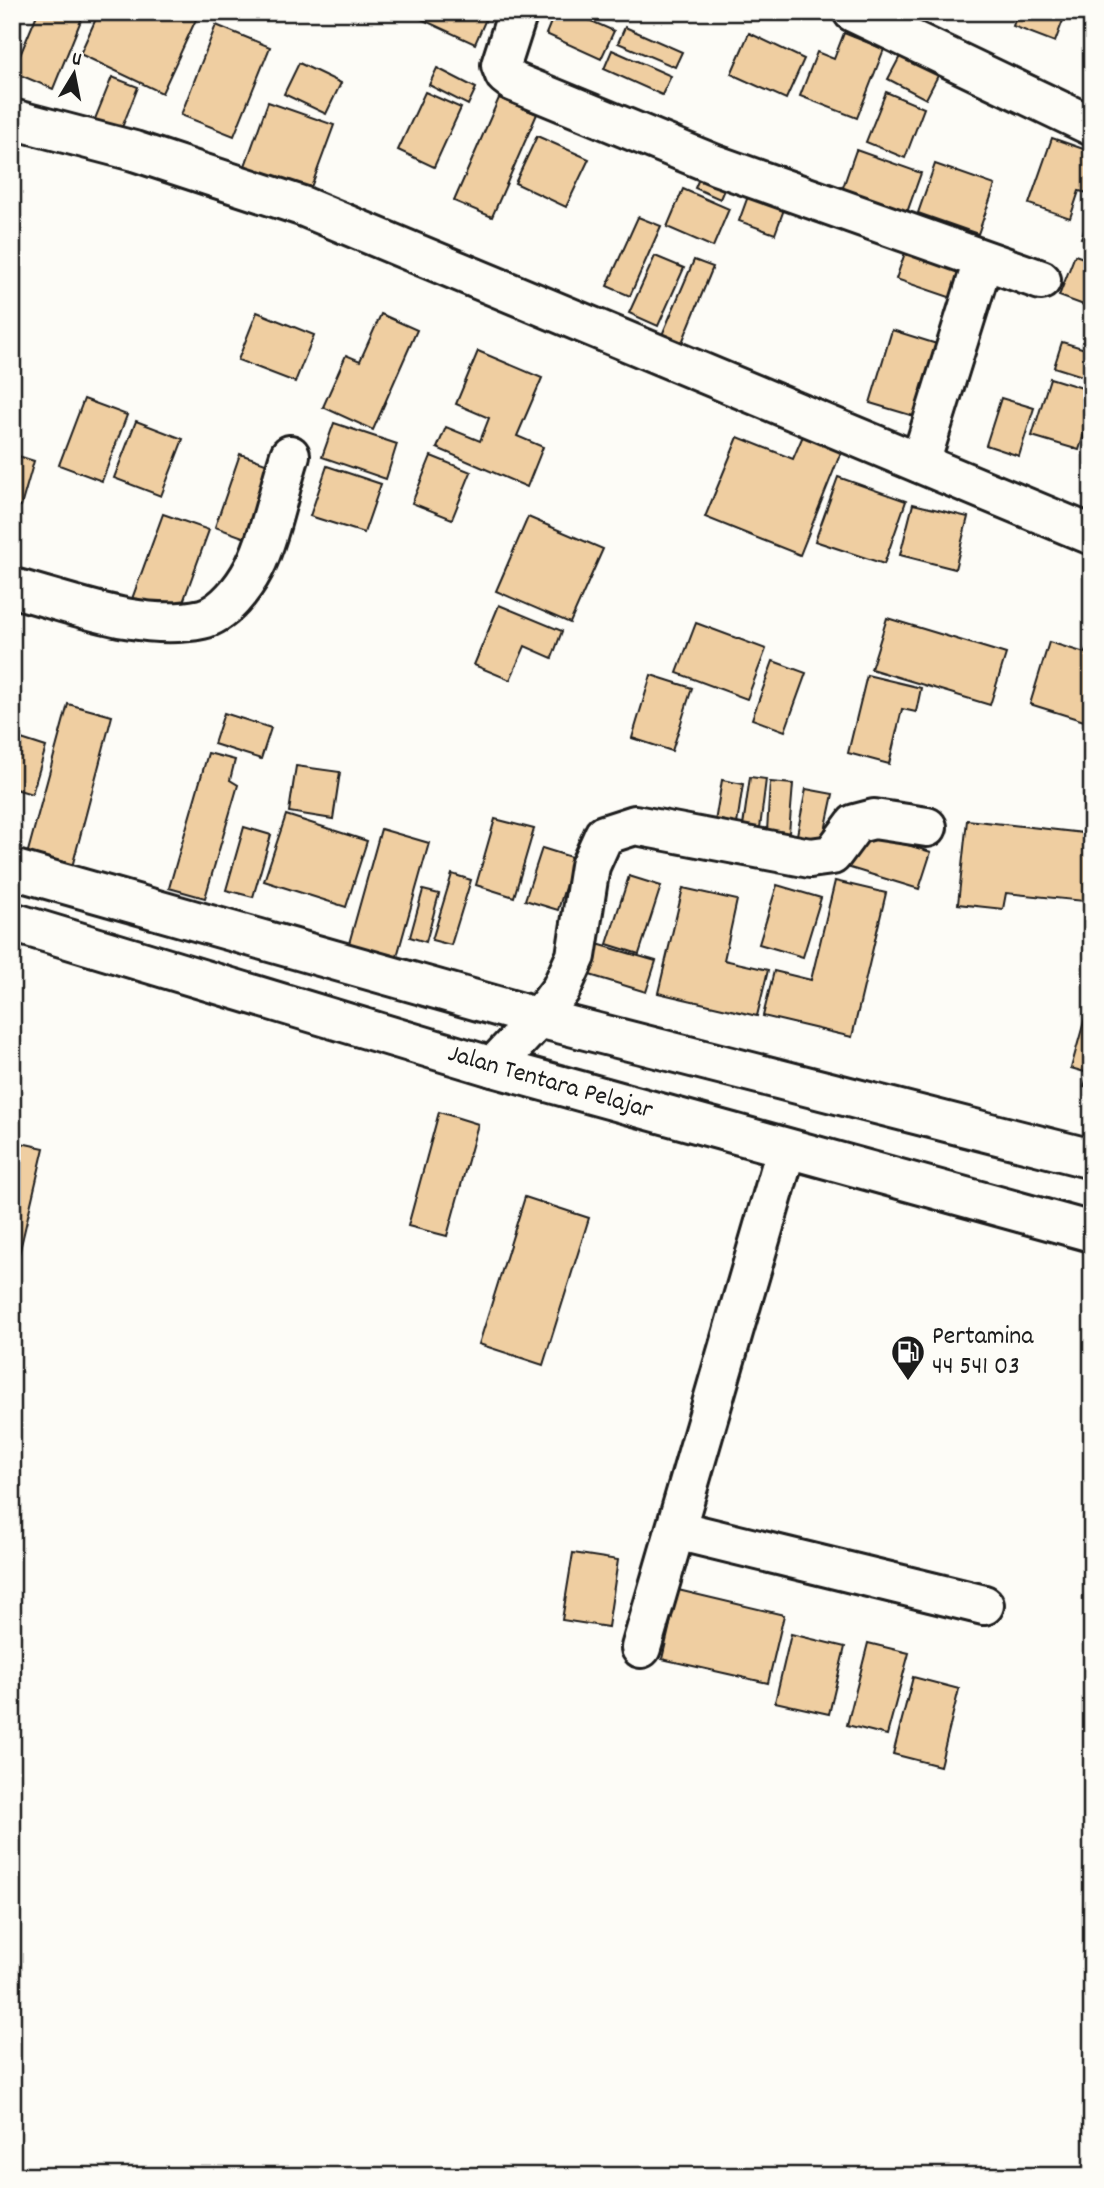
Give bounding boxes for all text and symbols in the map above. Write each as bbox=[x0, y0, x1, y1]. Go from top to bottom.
north arrow bbox=[38, 38, 108, 108]
text: U bbox=[69, 47, 83, 75]
street label: Jalan Tentara Pelajar bbox=[443, 1036, 657, 1130]
place label: Pertamina 44 541 03 bbox=[932, 1319, 1034, 1386]
fuel station icon: Pertamina 44 541 03 bbox=[889, 1333, 927, 1382]

